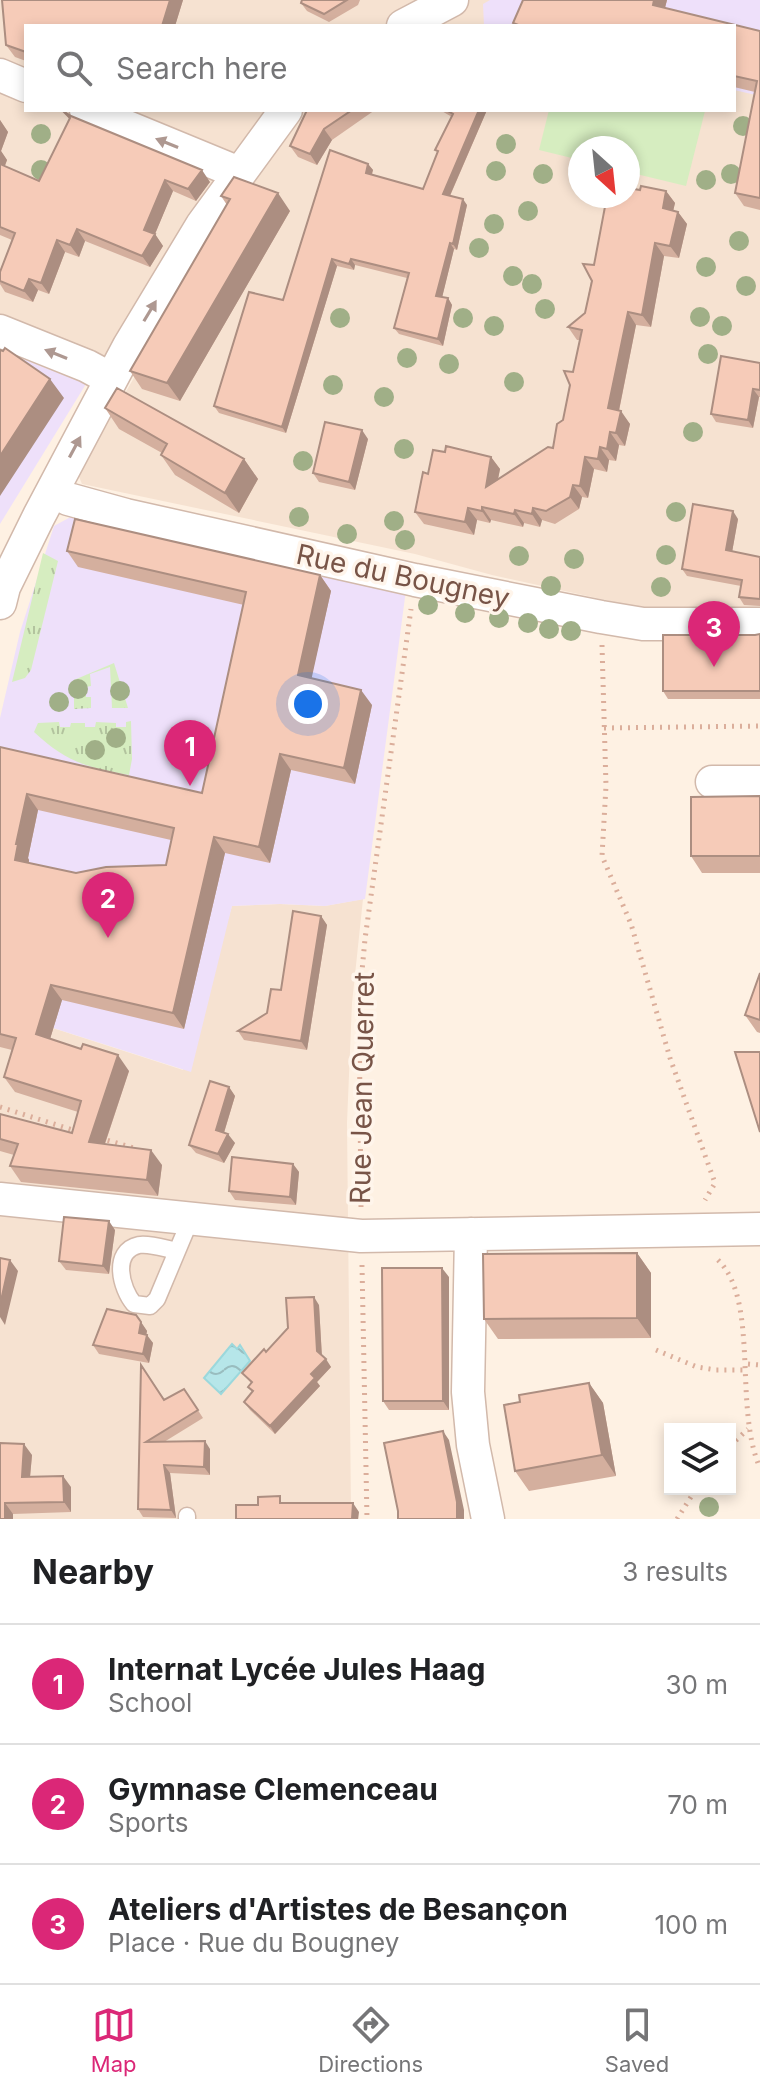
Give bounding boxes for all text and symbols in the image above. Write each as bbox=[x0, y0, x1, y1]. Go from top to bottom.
search box bbox=[24, 24, 736, 112]
icon: search bbox=[52, 46, 96, 90]
text: Search here bbox=[116, 50, 288, 86]
one-way arrow bbox=[155, 136, 179, 149]
north arrow bbox=[568, 136, 640, 208]
one-way arrow bbox=[143, 300, 157, 322]
one-way arrow bbox=[44, 347, 68, 360]
one-way arrow bbox=[68, 436, 81, 459]
street label: Rue du Bougney bbox=[293, 537, 513, 615]
pin: 3 bbox=[688, 601, 740, 667]
your location bbox=[288, 684, 328, 724]
pin: 1 bbox=[164, 720, 216, 786]
pin: 2 bbox=[82, 872, 134, 938]
street label: Rue Jean Querret bbox=[343, 972, 381, 1204]
map controls bbox=[664, 1423, 736, 1495]
button: layers bbox=[664, 1423, 736, 1495]
text: Nearby bbox=[32, 1551, 154, 1592]
text: 3 results bbox=[622, 1556, 728, 1587]
text: Internat Lycée Jules Haag bbox=[108, 1651, 486, 1687]
text: 1 bbox=[52, 1669, 64, 1700]
text: 30 m bbox=[665, 1669, 728, 1700]
text: School bbox=[108, 1687, 192, 1718]
text: Gymnase Clemenceau bbox=[108, 1771, 438, 1807]
text: 2 bbox=[50, 1789, 66, 1820]
text: 70 m bbox=[667, 1789, 728, 1820]
text: Sports bbox=[108, 1807, 188, 1838]
text: Ateliers d'Artistes de Besançon bbox=[108, 1891, 568, 1927]
text: 3 bbox=[50, 1909, 66, 1940]
text: 100 m bbox=[655, 1909, 728, 1940]
text: Place · Rue du Bougney bbox=[108, 1927, 399, 1958]
tab: Map bbox=[91, 2003, 137, 2077]
tab: Directions bbox=[318, 2003, 423, 2077]
tab: Saved bbox=[605, 2003, 669, 2077]

